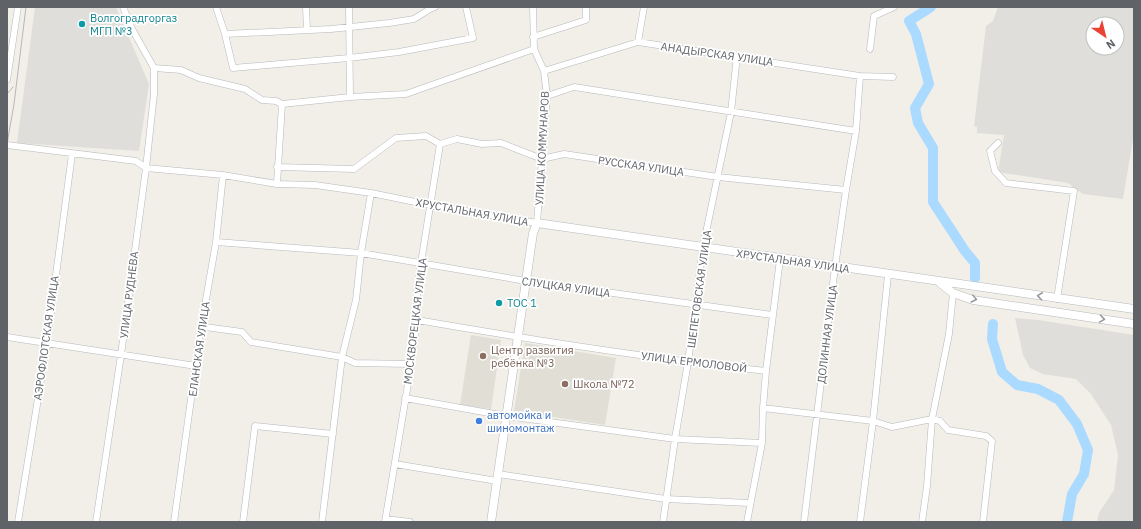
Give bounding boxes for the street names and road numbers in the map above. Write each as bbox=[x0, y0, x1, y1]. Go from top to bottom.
street label: АНАДЫРСКАЯ УЛИЦА bbox=[660, 39, 774, 69]
street label: УЛИЦА КОММУНАРОВ bbox=[532, 90, 552, 206]
street label: РУССКАЯ УЛИЦА bbox=[597, 153, 685, 179]
street label: ХРУСТАЛЬНАЯ УЛИЦА bbox=[414, 195, 530, 229]
street label: ШЕПЕТОВСКАЯ УЛИЦА bbox=[684, 229, 714, 349]
street label: ХРУСТАЛЬНАЯ УЛИЦА bbox=[735, 246, 851, 276]
street label: УЛИЦА РУДНЕВА bbox=[117, 251, 141, 339]
street label: МОСКВОРЕЦКАЯ УЛИЦА bbox=[400, 257, 430, 385]
street label: СЛУЦКАЯ УЛИЦА bbox=[521, 274, 611, 300]
street label: АЭРОФЛОТСКАЯ УЛИЦА bbox=[30, 275, 62, 401]
street label: ДОЛИННАЯ УЛИЦА bbox=[814, 284, 840, 384]
street label: ЕЛАНСКАЯ УЛИЦА bbox=[185, 301, 213, 397]
street label: УЛИЦА ЕРМОЛОВОЙ bbox=[640, 349, 748, 375]

